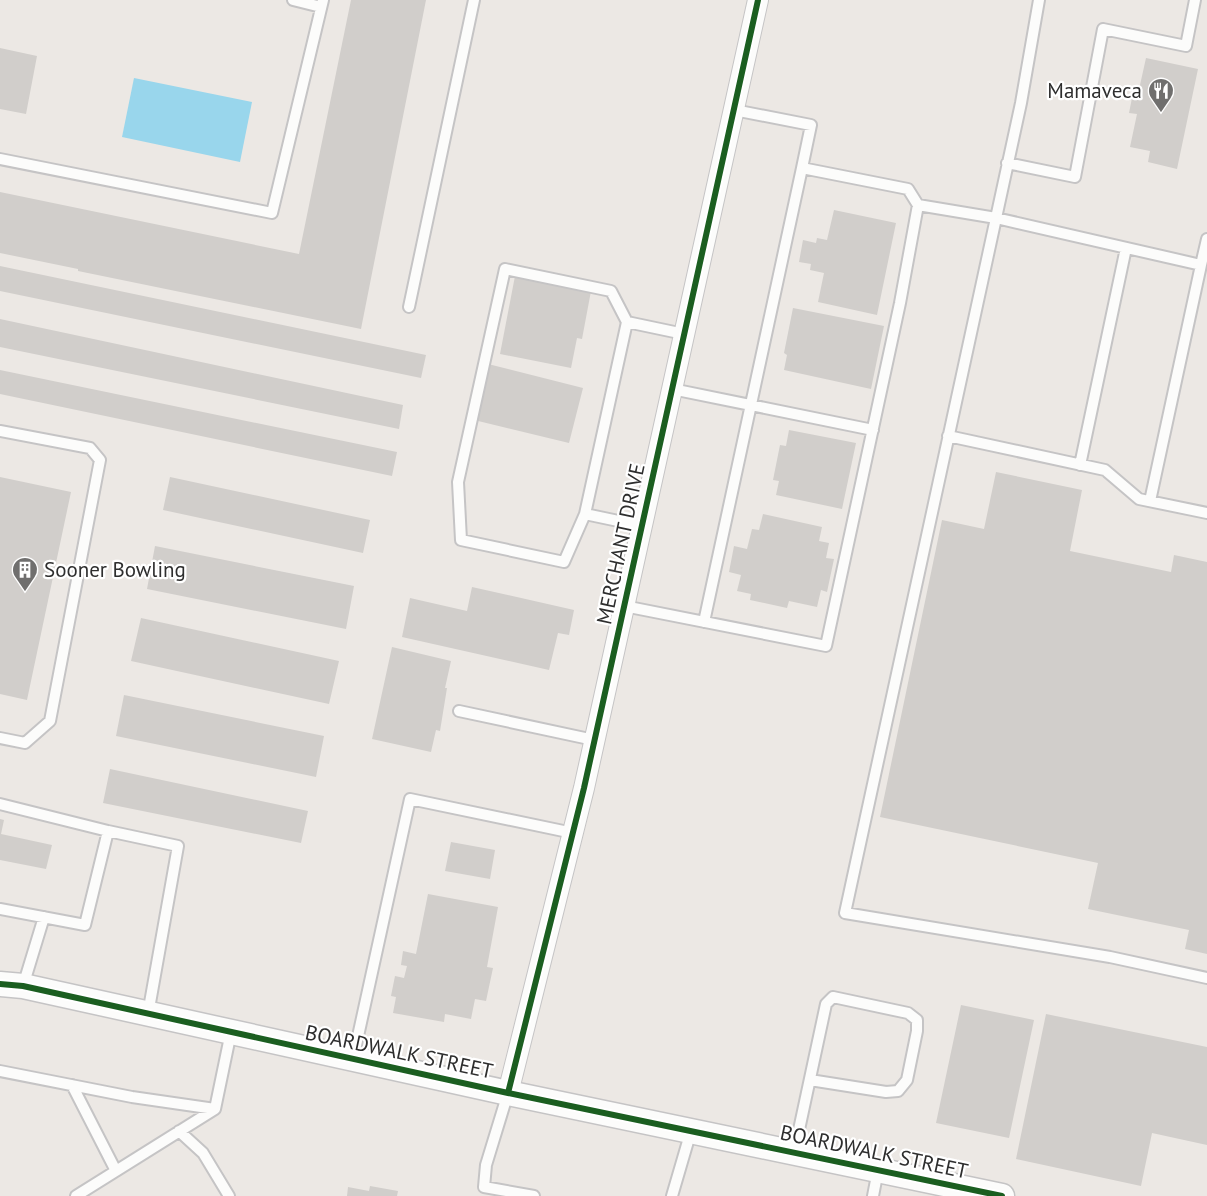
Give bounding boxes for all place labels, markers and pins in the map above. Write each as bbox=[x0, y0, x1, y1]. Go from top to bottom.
restaurant icon: Mamaveca bbox=[1146, 76, 1176, 114]
place label: Mamaveca bbox=[1047, 77, 1142, 104]
building icon: Sooner Bowling bbox=[10, 555, 40, 593]
place label: Sooner Bowling bbox=[44, 556, 186, 583]

